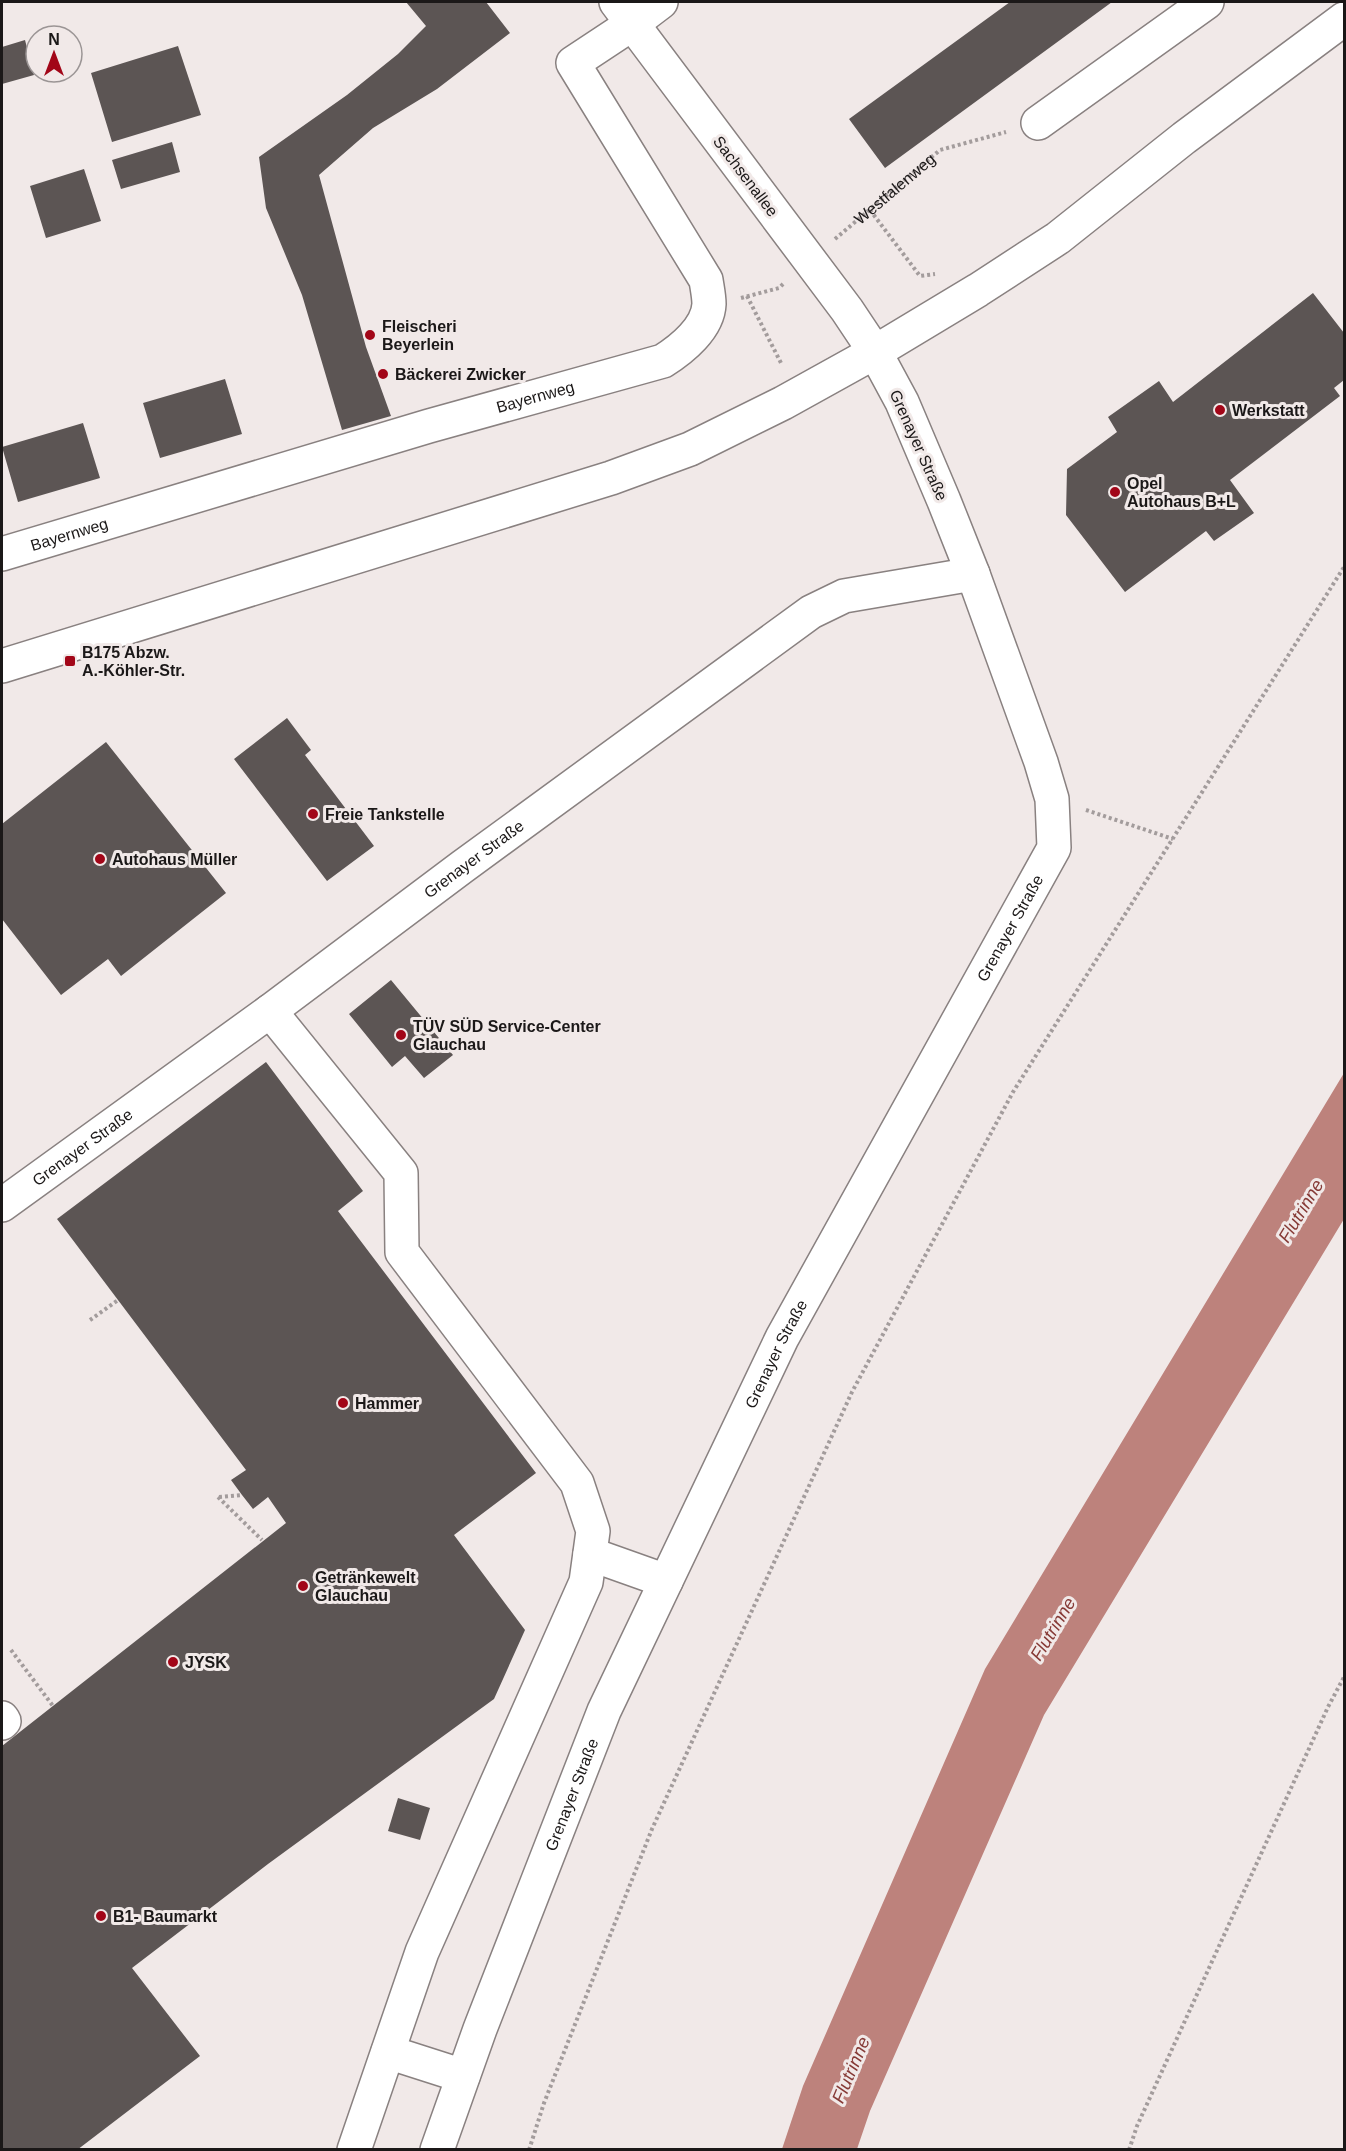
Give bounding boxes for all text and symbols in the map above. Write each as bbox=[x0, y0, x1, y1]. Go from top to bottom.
north arrow bbox=[24, 24, 84, 84]
text: N bbox=[48, 31, 60, 48]
street label: Sachsenallee bbox=[710, 133, 781, 220]
street label: Westfalenweg bbox=[851, 150, 939, 228]
place label: Fleischeri Beyerlein bbox=[382, 318, 457, 353]
marker: Fleischeri Beyerlein bbox=[363, 328, 377, 342]
place label: Bäckerei Zwicker bbox=[395, 366, 526, 383]
marker: Bäckerei Zwicker bbox=[376, 367, 390, 381]
street label: Bayernweg bbox=[494, 378, 576, 416]
street label: Grenayer Straße bbox=[887, 387, 951, 503]
place label: Werkstatt bbox=[1232, 402, 1305, 419]
marker: Werkstatt bbox=[1213, 403, 1227, 417]
place label: Opel Autohaus B+L bbox=[1127, 475, 1236, 510]
marker: Opel Autohaus B+L bbox=[1108, 485, 1122, 499]
street label: Bayernweg bbox=[28, 515, 110, 554]
place label: B175 Abzw. A.-Köhler-Str. bbox=[82, 644, 185, 679]
marker: B175 Abzw. A.-Köhler-Str. bbox=[63, 654, 77, 668]
place label: Freie Tankstelle bbox=[325, 806, 445, 823]
marker: Freie Tankstelle bbox=[306, 807, 320, 821]
street label: Grenayer Straße bbox=[421, 817, 527, 901]
place label: Autohaus Müller bbox=[112, 851, 237, 868]
marker: Autohaus Müller bbox=[93, 852, 107, 866]
street label: Grenayer Straße bbox=[974, 872, 1046, 984]
place label: TÜV SÜD Service-Center Glauchau bbox=[413, 1017, 601, 1053]
marker: TÜV SÜD Service-Center Glauchau bbox=[394, 1028, 408, 1042]
street label: Grenayer Straße bbox=[29, 1105, 136, 1189]
water label: Flutrinne bbox=[1274, 1176, 1328, 1246]
street label: Grenayer Straße bbox=[742, 1297, 811, 1411]
place label: Hammer bbox=[355, 1395, 419, 1412]
marker: Hammer bbox=[336, 1396, 350, 1410]
place label: Getränkewelt Glauchau bbox=[315, 1569, 416, 1604]
marker: Getränkewelt Glauchau bbox=[296, 1579, 310, 1593]
water label: Flutrinne bbox=[1026, 1594, 1080, 1664]
place label: JYSK bbox=[185, 1654, 227, 1671]
marker: JYSK bbox=[166, 1655, 180, 1669]
street label: Grenayer Straße bbox=[542, 1736, 601, 1853]
place label: B1- Baumarkt bbox=[113, 1908, 218, 1925]
marker: B1- Baumarkt bbox=[94, 1909, 108, 1923]
water label: Flutrinne bbox=[828, 2034, 874, 2106]

